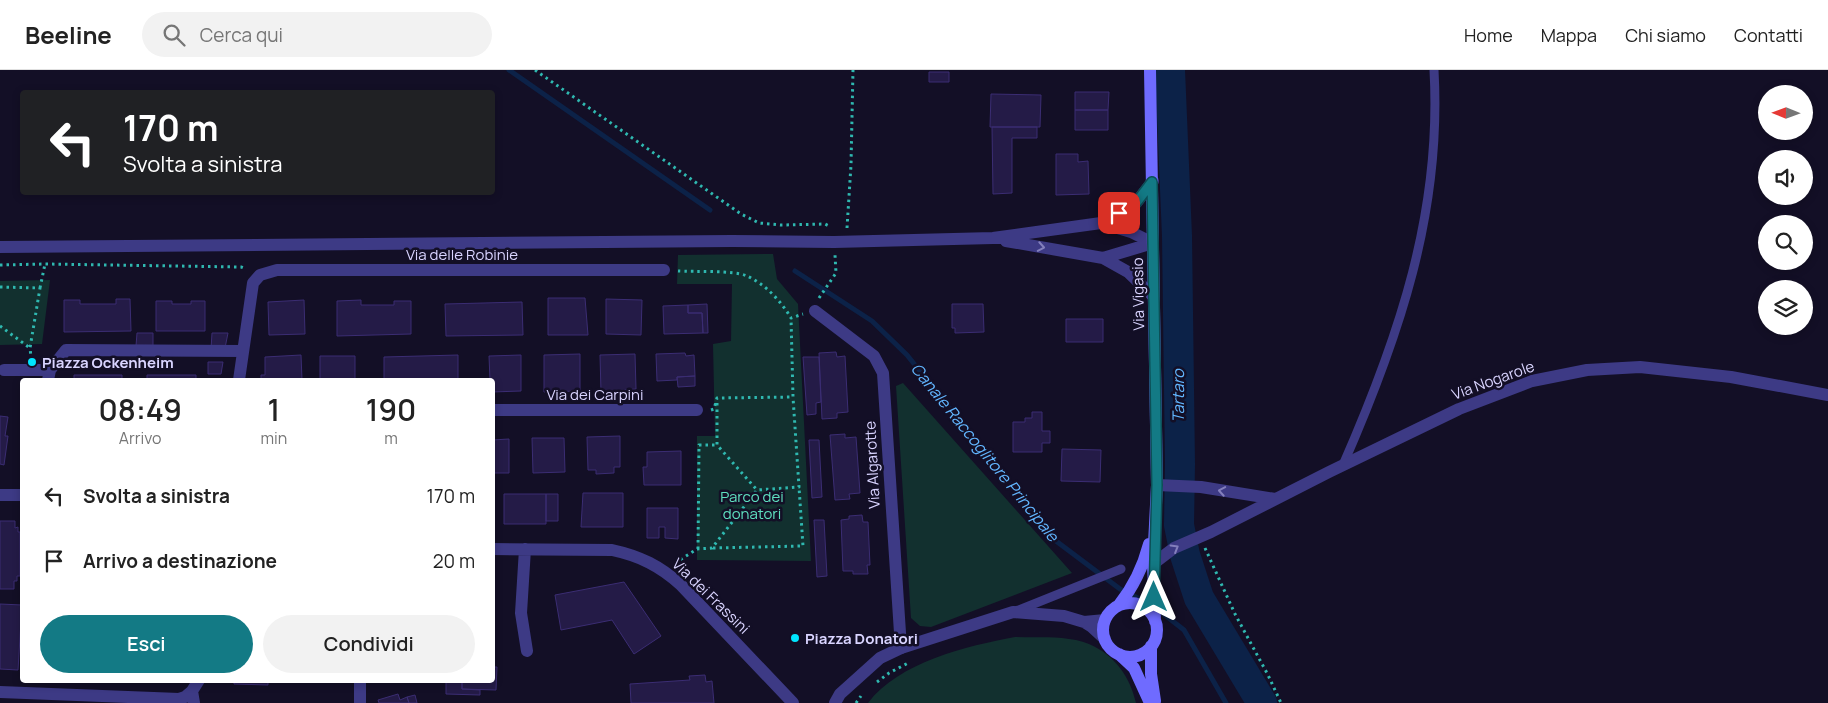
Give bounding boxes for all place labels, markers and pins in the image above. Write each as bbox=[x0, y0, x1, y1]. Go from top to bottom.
pin bbox=[1098, 192, 1140, 234]
place label: Piazza Ockenheim bbox=[42, 352, 174, 373]
marker: Piazza Ockenheim bbox=[26, 356, 38, 368]
place label: Piazza Donatori bbox=[805, 628, 918, 649]
marker: Piazza Donatori bbox=[789, 632, 801, 644]

